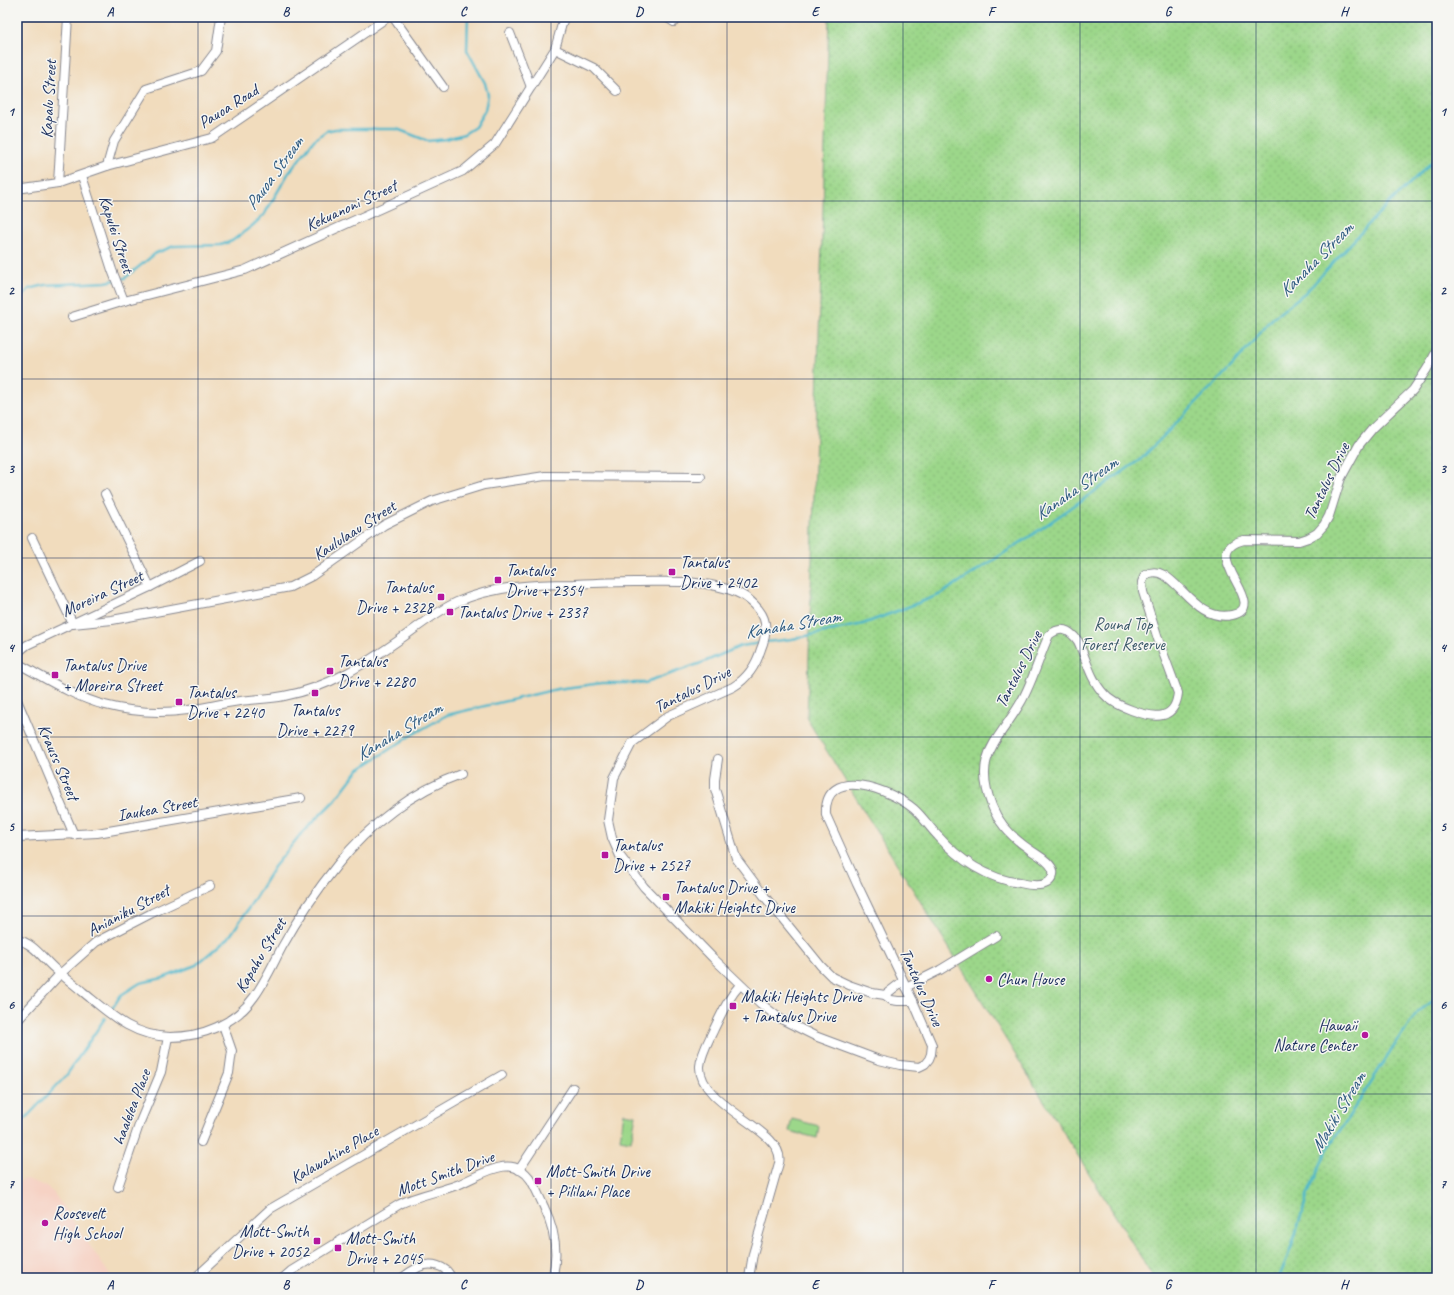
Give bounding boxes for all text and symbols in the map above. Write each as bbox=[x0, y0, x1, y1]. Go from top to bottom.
text: A bbox=[107, 4, 115, 20]
text: B bbox=[283, 4, 291, 20]
text: C bbox=[460, 4, 468, 20]
text: D bbox=[635, 4, 644, 20]
text: E bbox=[812, 4, 821, 20]
text: F bbox=[988, 4, 997, 20]
text: G bbox=[1165, 4, 1173, 20]
text: H bbox=[1340, 4, 1350, 20]
street label: Kapalu Street bbox=[36, 57, 61, 139]
street label: Pauoa Road bbox=[194, 79, 264, 133]
text: 1 bbox=[8, 104, 16, 120]
text: 1 bbox=[1440, 104, 1448, 120]
water label: Pauoa Stream bbox=[240, 131, 309, 214]
street label: Kekuanoni Street bbox=[302, 174, 402, 236]
street label: Kapulei Street bbox=[94, 193, 140, 278]
water label: Kanaha Stream bbox=[1274, 216, 1359, 301]
text: 2 bbox=[8, 283, 15, 299]
text: 2 bbox=[1440, 283, 1447, 299]
street label: Tantalus Drive bbox=[1299, 438, 1355, 523]
water label: Kanaha Stream bbox=[1030, 450, 1124, 525]
text: 3 bbox=[8, 461, 15, 477]
text: 3 bbox=[1440, 461, 1447, 477]
street label: Kaululaau Street bbox=[309, 494, 402, 565]
place label: Tantalus Drive + 2402 bbox=[680, 552, 758, 593]
place label: Tantalus Drive + 2354 bbox=[506, 560, 585, 601]
street label: Moreira Street bbox=[58, 564, 148, 621]
marker: Tantalus Drive + 2402 bbox=[667, 567, 677, 577]
marker: Tantalus Drive + 2354 bbox=[493, 575, 503, 585]
place label: Tantalus Drive + 2328 bbox=[356, 577, 435, 618]
marker: Tantalus Drive + 2328 bbox=[436, 592, 446, 602]
place label: Tantalus Drive + 2337 bbox=[458, 602, 589, 623]
water label: Kanaha Stream bbox=[744, 604, 844, 643]
marker: Tantalus Drive + 2337 bbox=[445, 607, 455, 617]
park label: Round Top Forest Reserve bbox=[1081, 614, 1166, 655]
street label: Tantalus Drive bbox=[990, 626, 1047, 711]
text: 4 bbox=[8, 640, 16, 656]
text: 4 bbox=[1440, 640, 1448, 656]
place label: Tantalus Drive + 2280 bbox=[338, 651, 416, 692]
place label: Tantalus Drive + Moreira Street bbox=[63, 655, 164, 696]
street label: Tantalus Drive bbox=[650, 661, 735, 718]
marker: Tantalus Drive + 2280 bbox=[325, 666, 335, 676]
marker: Tantalus Drive + Moreira Street bbox=[50, 670, 60, 680]
place label: Tantalus Drive + 2240 bbox=[187, 682, 265, 723]
marker: Tantalus Drive + 2279 bbox=[310, 688, 320, 698]
water label: Kanaha Stream bbox=[352, 696, 448, 765]
marker: Tantalus Drive + 2240 bbox=[174, 697, 184, 707]
place label: Tantalus Drive + 2279 bbox=[277, 700, 355, 741]
street label: Krauss Street bbox=[33, 721, 85, 806]
street label: Iaukea Street bbox=[116, 791, 201, 826]
text: 5 bbox=[8, 819, 15, 835]
text: 5 bbox=[1440, 819, 1447, 835]
place label: Tantalus Drive + 2527 bbox=[613, 835, 691, 876]
marker: Tantalus Drive + 2527 bbox=[600, 850, 610, 860]
place label: Tantalus Drive + Makiki Heights Drive bbox=[674, 877, 796, 918]
street label: Anianiku Street bbox=[83, 879, 175, 941]
marker: Tantalus Drive + Makiki Heights Drive bbox=[661, 892, 671, 902]
street label: Kapahu Street bbox=[230, 912, 292, 996]
street label: Tantalus Drive bbox=[895, 945, 949, 1031]
place label: Chun House bbox=[997, 969, 1066, 990]
marker: Chun House bbox=[984, 974, 994, 984]
place label: Makiki Heights Drive + Tantalus Drive bbox=[741, 986, 863, 1027]
text: 6 bbox=[8, 997, 15, 1013]
text: 6 bbox=[1440, 997, 1447, 1013]
marker: Makiki Heights Drive + Tantalus Drive bbox=[728, 1001, 738, 1011]
place label: Hawaii Nature Center bbox=[1273, 1015, 1359, 1056]
marker: Hawaii Nature Center bbox=[1360, 1030, 1370, 1040]
street label: haalelea Place bbox=[107, 1065, 156, 1148]
water label: Makiki Stream bbox=[1305, 1066, 1372, 1156]
street label: Kalawahine Place bbox=[286, 1120, 383, 1188]
street label: Mott Smith Drive bbox=[394, 1146, 498, 1201]
place label: Mott-Smith Drive + Pililani Place bbox=[546, 1161, 651, 1202]
text: 7 bbox=[8, 1176, 15, 1192]
marker: Mott-Smith Drive + Pililani Place bbox=[533, 1176, 543, 1186]
text: 7 bbox=[1440, 1176, 1447, 1192]
place label: Roosevelt High School bbox=[53, 1203, 124, 1244]
marker: Roosevelt High School bbox=[40, 1218, 50, 1228]
place label: Mott-Smith Drive + 2052 bbox=[232, 1221, 310, 1262]
place label: Mott-Smith Drive + 2045 bbox=[346, 1228, 424, 1269]
marker: Mott-Smith Drive + 2052 bbox=[312, 1236, 322, 1246]
marker: Mott-Smith Drive + 2045 bbox=[333, 1243, 343, 1253]
text: A bbox=[107, 1277, 115, 1293]
text: B bbox=[283, 1277, 291, 1293]
text: C bbox=[460, 1277, 468, 1293]
text: D bbox=[635, 1277, 644, 1293]
text: E bbox=[812, 1277, 821, 1293]
text: F bbox=[988, 1277, 997, 1293]
text: G bbox=[1165, 1277, 1173, 1293]
text: H bbox=[1340, 1277, 1350, 1293]

